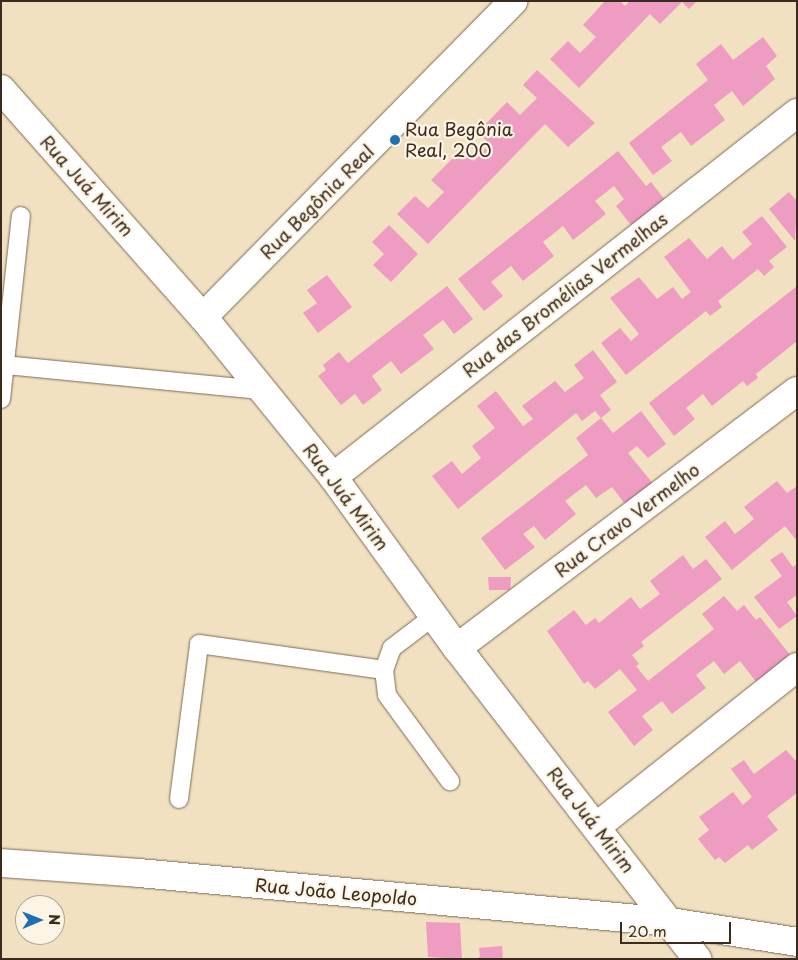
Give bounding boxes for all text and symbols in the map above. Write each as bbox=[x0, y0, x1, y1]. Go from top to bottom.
place label: Rua Begônia Real, 200 bbox=[405, 119, 514, 162]
street label: Rua Juá Mirim bbox=[35, 130, 139, 242]
marker: Rua Begônia Real, 200 bbox=[389, 134, 401, 146]
street label: Rua Begônia Real bbox=[255, 140, 379, 264]
street label: Rua das Bromélias Vermelhas bbox=[458, 208, 672, 382]
street label: Rua Juá Mirim bbox=[298, 439, 394, 555]
street label: Rua Cravo Vermelho bbox=[550, 458, 704, 582]
street label: Rua Juá Mirim bbox=[542, 762, 640, 878]
street label: Rua João Leopoldo bbox=[253, 874, 419, 910]
north arrow bbox=[15, 895, 65, 945]
scale bar bbox=[623, 912, 734, 944]
text: N bbox=[44, 914, 65, 925]
text: 20 m bbox=[628, 919, 667, 942]

